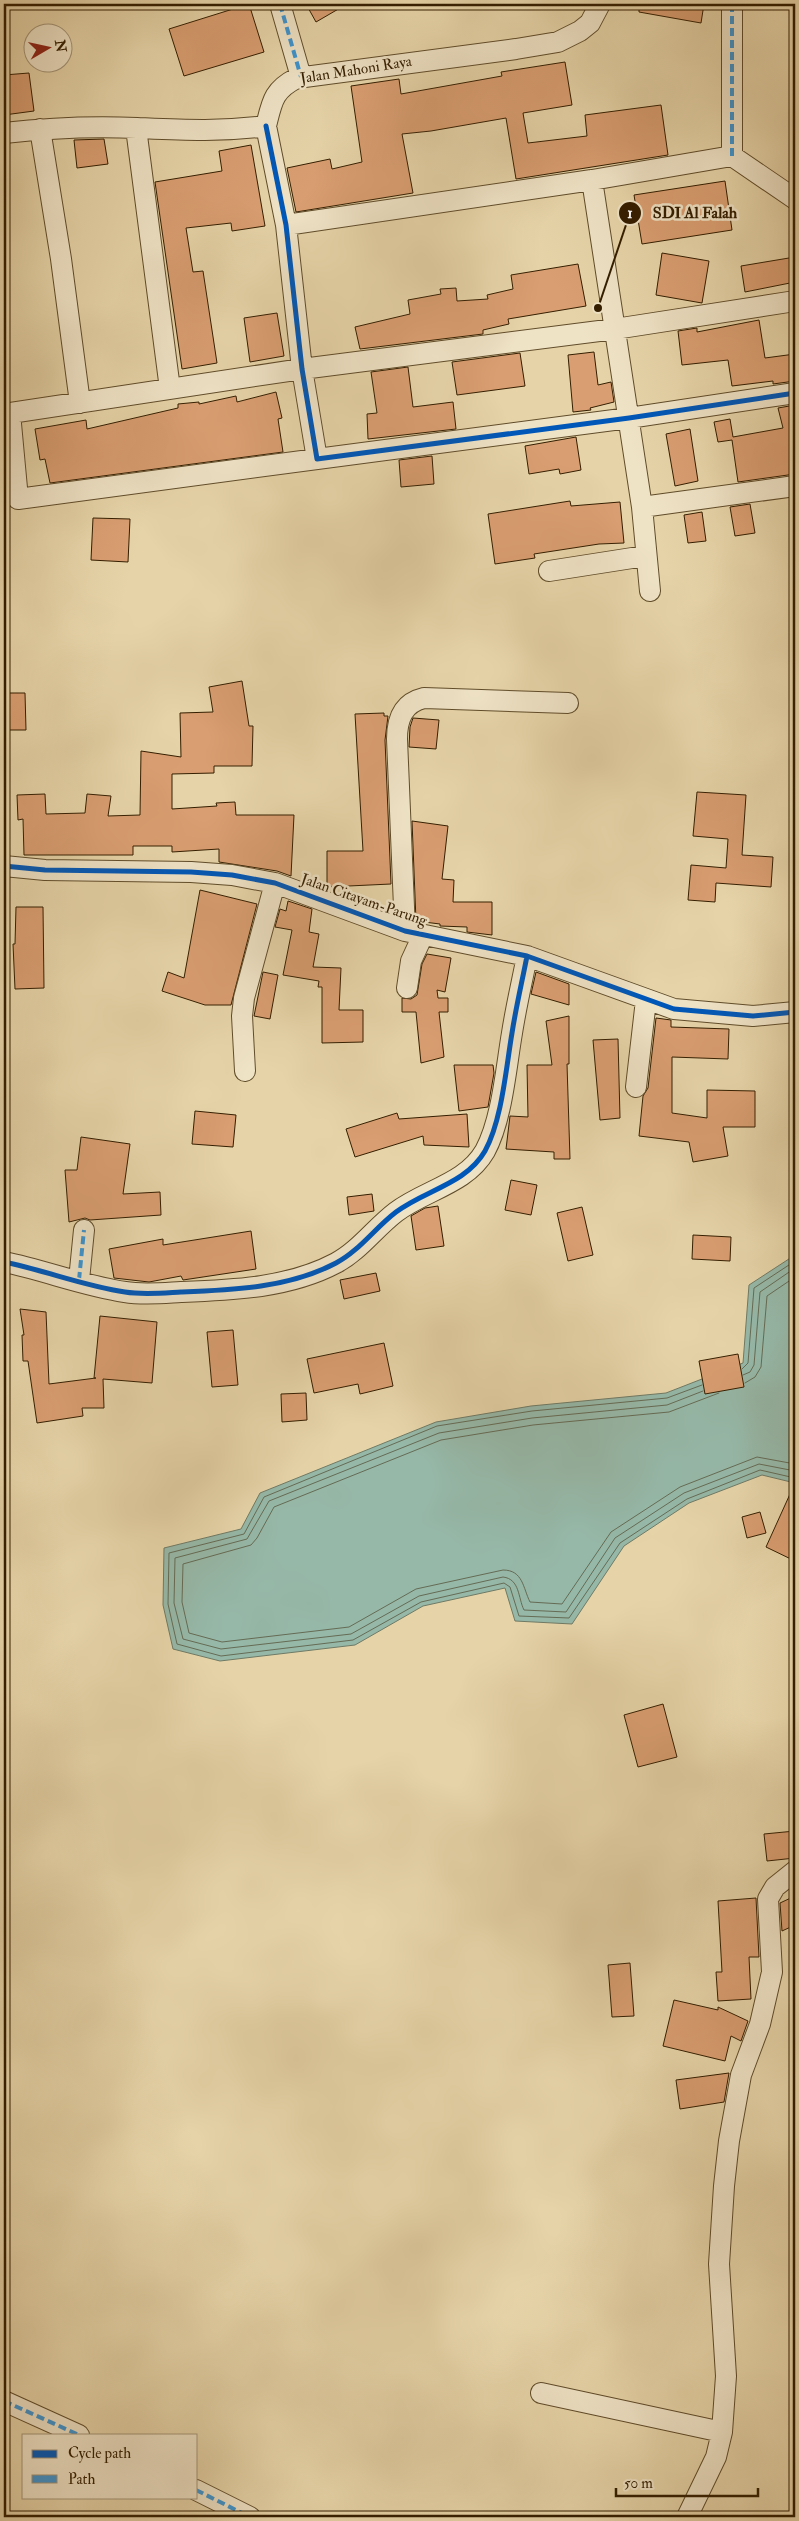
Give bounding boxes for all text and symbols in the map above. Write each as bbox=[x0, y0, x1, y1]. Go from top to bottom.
north arrow bbox=[22, 22, 72, 72]
text: N bbox=[51, 38, 70, 54]
street label: Jalan Mahoni Raya bbox=[298, 52, 414, 89]
callout: SDI Al Falah bbox=[618, 197, 747, 228]
text: SDI Al Falah bbox=[653, 203, 738, 223]
text: 1 bbox=[627, 204, 633, 223]
street label: Jalan Citayam-Parung bbox=[297, 869, 430, 932]
legend bbox=[22, 2434, 198, 2498]
text: Cycle path bbox=[68, 2444, 131, 2464]
scale bar bbox=[616, 2466, 759, 2498]
text: Path bbox=[68, 2470, 95, 2489]
text: 50 m bbox=[624, 2474, 653, 2493]

